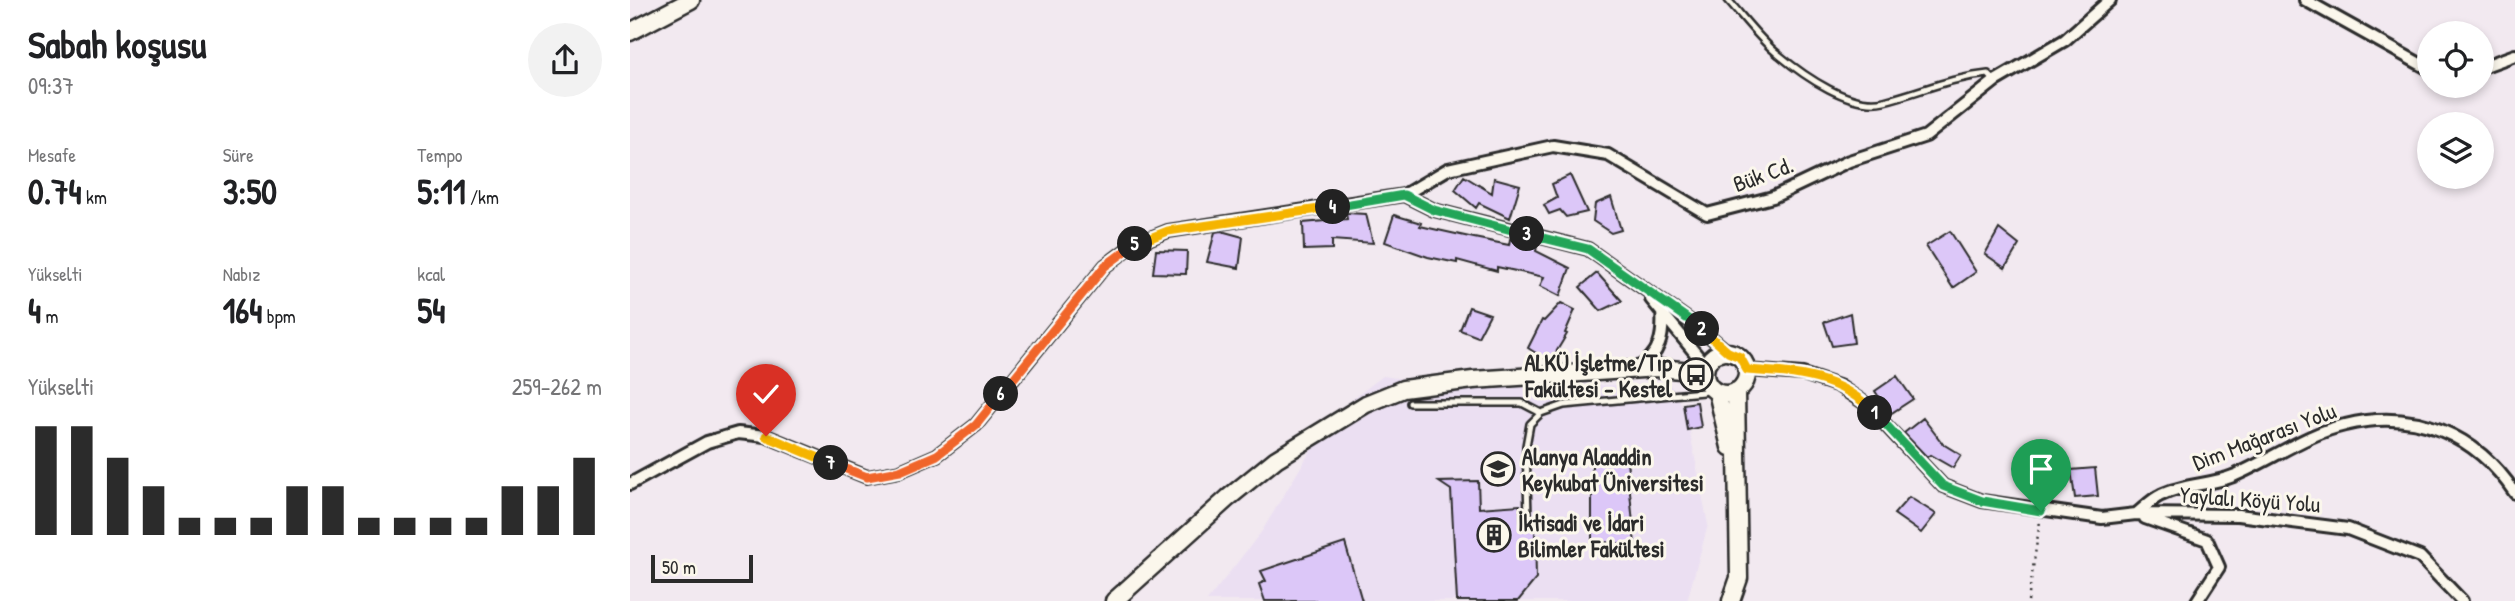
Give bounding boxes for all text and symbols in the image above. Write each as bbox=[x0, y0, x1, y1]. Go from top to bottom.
text: Sabah koşusu bbox=[28, 18, 206, 70]
map controls bbox=[2417, 21, 2494, 189]
button: locate bbox=[2417, 21, 2494, 98]
button: share bbox=[528, 23, 602, 97]
text: 09:37 bbox=[28, 70, 74, 101]
button: layers bbox=[2417, 112, 2494, 189]
text: Mesafe bbox=[28, 142, 76, 168]
text: Süre bbox=[223, 142, 254, 168]
text: Tempo bbox=[417, 142, 463, 168]
street label: Bük Cd. bbox=[1728, 149, 1798, 199]
text: 0.74 bbox=[28, 168, 82, 215]
text: 3:50 bbox=[223, 168, 277, 215]
text: 5:11 bbox=[417, 168, 466, 215]
text: km bbox=[82, 184, 107, 210]
text: /km bbox=[466, 184, 499, 210]
pin: 4 bbox=[1316, 190, 1350, 224]
text: 4 bbox=[1329, 193, 1336, 219]
pin: 3 bbox=[1510, 216, 1544, 252]
text: 3 bbox=[1522, 220, 1531, 246]
pin: 5 bbox=[1118, 226, 1152, 262]
text: 5 bbox=[1130, 230, 1139, 256]
text: Yükselti bbox=[28, 261, 83, 287]
text: Nabız bbox=[223, 261, 260, 287]
text: kcal bbox=[417, 261, 445, 287]
text: 4 bbox=[28, 287, 41, 334]
text: 164 bbox=[223, 287, 262, 334]
text: 54 bbox=[417, 287, 445, 334]
text: m bbox=[41, 303, 58, 329]
text: bpm bbox=[262, 303, 296, 329]
pin: 2 bbox=[1684, 312, 1720, 346]
text: 2 bbox=[1697, 315, 1706, 341]
place label: ALKÜ İşletme/Tıp Fakültesi - Kestel bbox=[1524, 347, 1673, 404]
bus stop icon: ALKÜ İşletme/Tıp Fakültesi - Kestel bbox=[1677, 356, 1715, 394]
pin bbox=[736, 364, 796, 436]
text: Yükselti bbox=[28, 371, 94, 402]
text: 259–262 m bbox=[512, 371, 602, 402]
icon: check bbox=[747, 375, 785, 413]
pin: 6 bbox=[984, 376, 1018, 412]
text: 6 bbox=[997, 380, 1004, 406]
street label: Dim Mağarası Yolu bbox=[2188, 394, 2340, 478]
pin: 1 bbox=[1858, 396, 1892, 430]
text: 1 bbox=[1871, 399, 1878, 425]
pin bbox=[2011, 439, 2071, 511]
place label: Alanya Alaaddin Keykubat Üniversitesi bbox=[1522, 441, 1704, 499]
pin: 7 bbox=[814, 446, 848, 480]
text: 7 bbox=[826, 449, 835, 475]
school or university icon: Alanya Alaaddin Keykubat Üniversitesi bbox=[1479, 450, 1517, 488]
icon: arrive bbox=[2022, 450, 2060, 488]
street label: Yaylalı Köyü Yolu bbox=[2179, 479, 2321, 519]
place label: İktisadi ve İdari Bilimler Fakültesi bbox=[1518, 507, 1665, 564]
building icon: İktisadi ve İdari Bilimler Fakültesi bbox=[1475, 516, 1513, 554]
scale bar bbox=[651, 552, 752, 584]
text: 50 m bbox=[662, 554, 696, 580]

